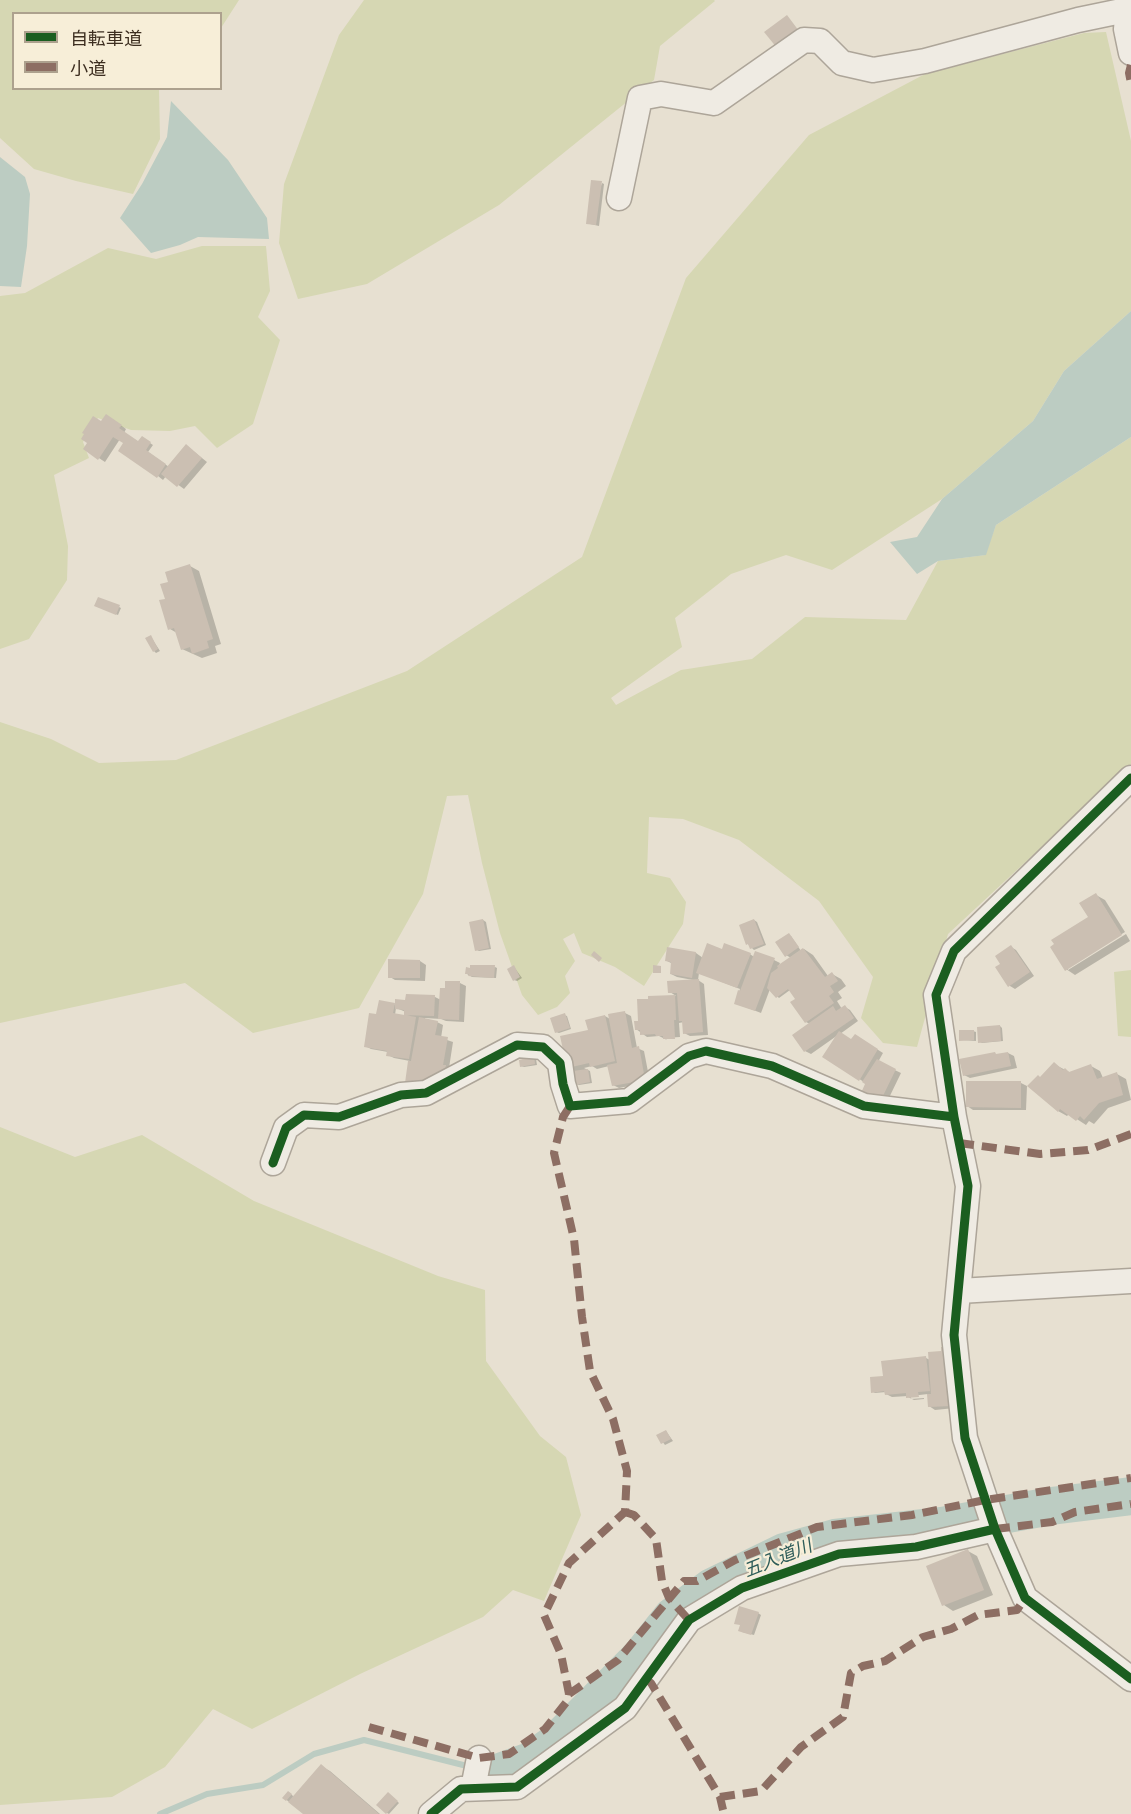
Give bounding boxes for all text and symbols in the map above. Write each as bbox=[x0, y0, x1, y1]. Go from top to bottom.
legend bbox=[12, 12, 222, 90]
text: 自転車道 bbox=[70, 26, 142, 50]
text: 小道 bbox=[70, 56, 106, 80]
water label: 五入道川 bbox=[741, 1536, 815, 1582]

